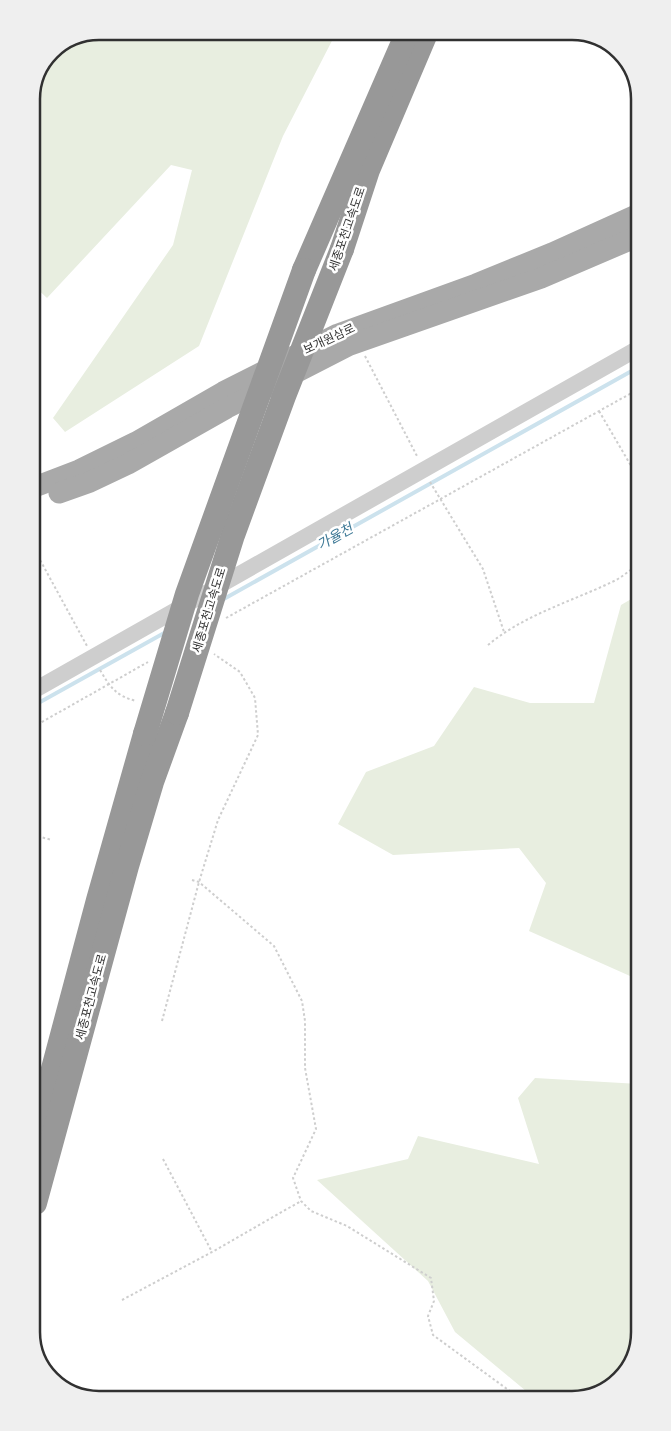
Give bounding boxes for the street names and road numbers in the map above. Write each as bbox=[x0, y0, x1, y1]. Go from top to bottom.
street label: 세종포천고속도로 bbox=[326, 185, 368, 273]
street label: 보개원삼로 bbox=[301, 321, 357, 357]
street label: 세종포천고속도로 bbox=[189, 566, 229, 654]
street label: 세종포천고속도로 bbox=[73, 953, 109, 1041]

